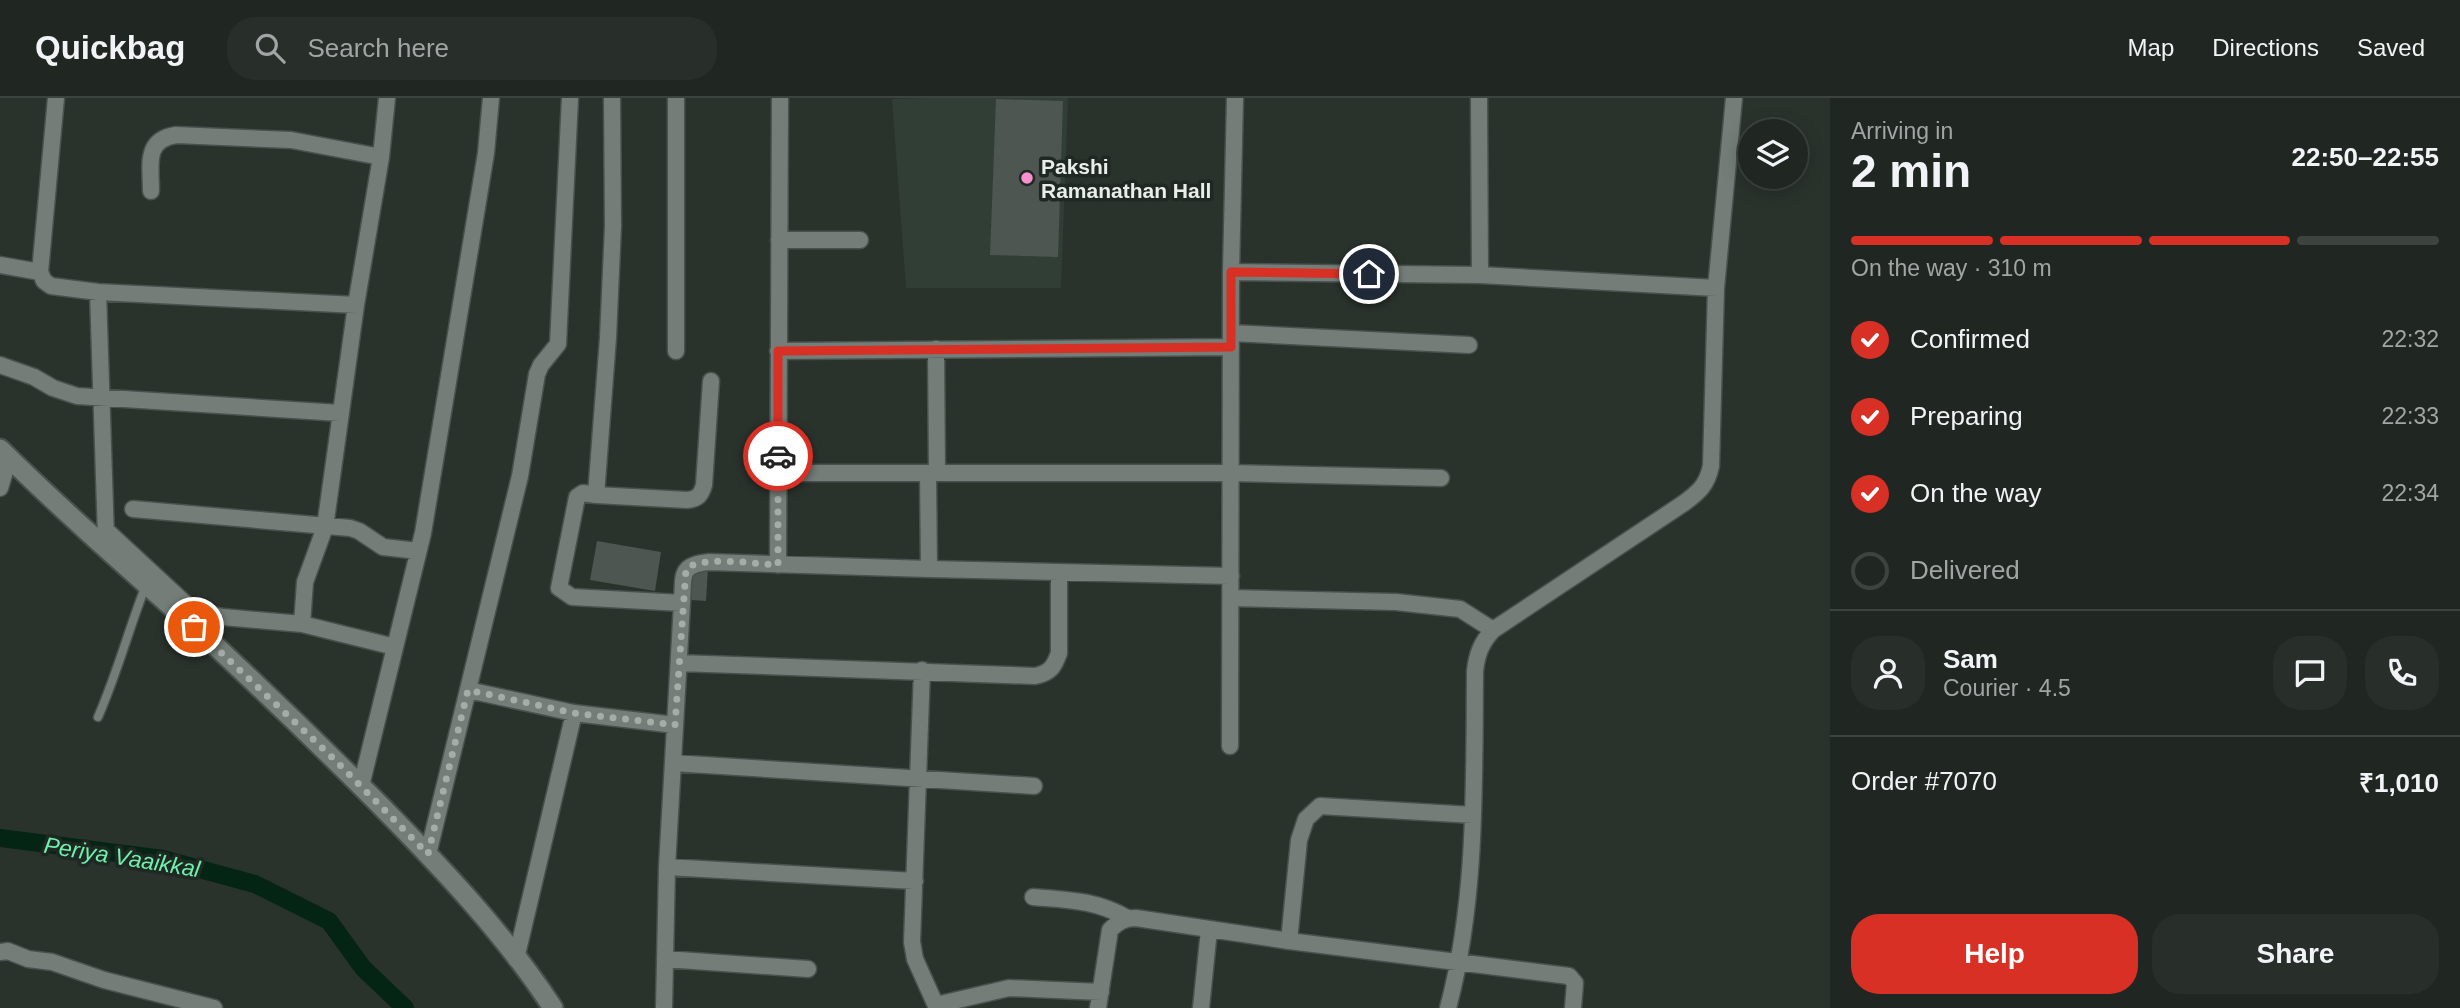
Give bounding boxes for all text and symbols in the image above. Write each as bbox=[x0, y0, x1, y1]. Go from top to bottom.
search box bbox=[227, 17, 717, 80]
text: Quickbag bbox=[35, 29, 185, 66]
icon: search bbox=[251, 29, 289, 67]
text: Search here bbox=[307, 33, 449, 63]
text: Map bbox=[2128, 34, 2174, 61]
text: Directions bbox=[2212, 34, 2319, 61]
text: Saved bbox=[2357, 34, 2425, 61]
text: Arriving in bbox=[1851, 118, 1953, 144]
map controls bbox=[1738, 119, 1808, 189]
button: layers bbox=[1738, 119, 1808, 189]
text: 22:50–22:55 bbox=[2292, 142, 2439, 172]
text: 2 min bbox=[1851, 145, 1971, 197]
place label: Pakshi Ramanathan Hall bbox=[1041, 155, 1211, 202]
marker: Pakshi Ramanathan Hall bbox=[1019, 170, 1035, 186]
pin bbox=[1339, 244, 1399, 304]
icon: home bbox=[1350, 255, 1388, 293]
text: On the way · 310 m bbox=[1851, 255, 2052, 281]
icon: check bbox=[1851, 321, 1889, 359]
text: Confirmed bbox=[1910, 324, 2030, 354]
text: 22:32 bbox=[2381, 326, 2439, 352]
icon: check bbox=[1851, 398, 1889, 436]
text: Preparing bbox=[1910, 401, 2023, 431]
text: 22:33 bbox=[2381, 403, 2439, 429]
courier bbox=[743, 421, 813, 491]
icon: car bbox=[759, 437, 797, 475]
icon: check bbox=[1851, 475, 1889, 513]
text: On the way bbox=[1910, 478, 2042, 508]
text: 22:34 bbox=[2381, 480, 2439, 506]
text: Delivered bbox=[1910, 555, 2020, 585]
pin bbox=[164, 597, 224, 657]
icon: bag bbox=[175, 608, 213, 646]
button: person bbox=[1851, 636, 1925, 710]
button: chat bbox=[2273, 636, 2347, 710]
button: phone bbox=[2365, 636, 2439, 710]
text: Sam bbox=[1943, 644, 1998, 674]
text: Courier · 4.5 bbox=[1943, 675, 2071, 701]
text: Order #7070 bbox=[1851, 766, 1997, 796]
text: ₹1,010 bbox=[2359, 768, 2439, 798]
water label: Periya Vaaikkal bbox=[42, 832, 203, 882]
button: Help bbox=[1851, 914, 2138, 994]
button: Share bbox=[2152, 914, 2439, 994]

